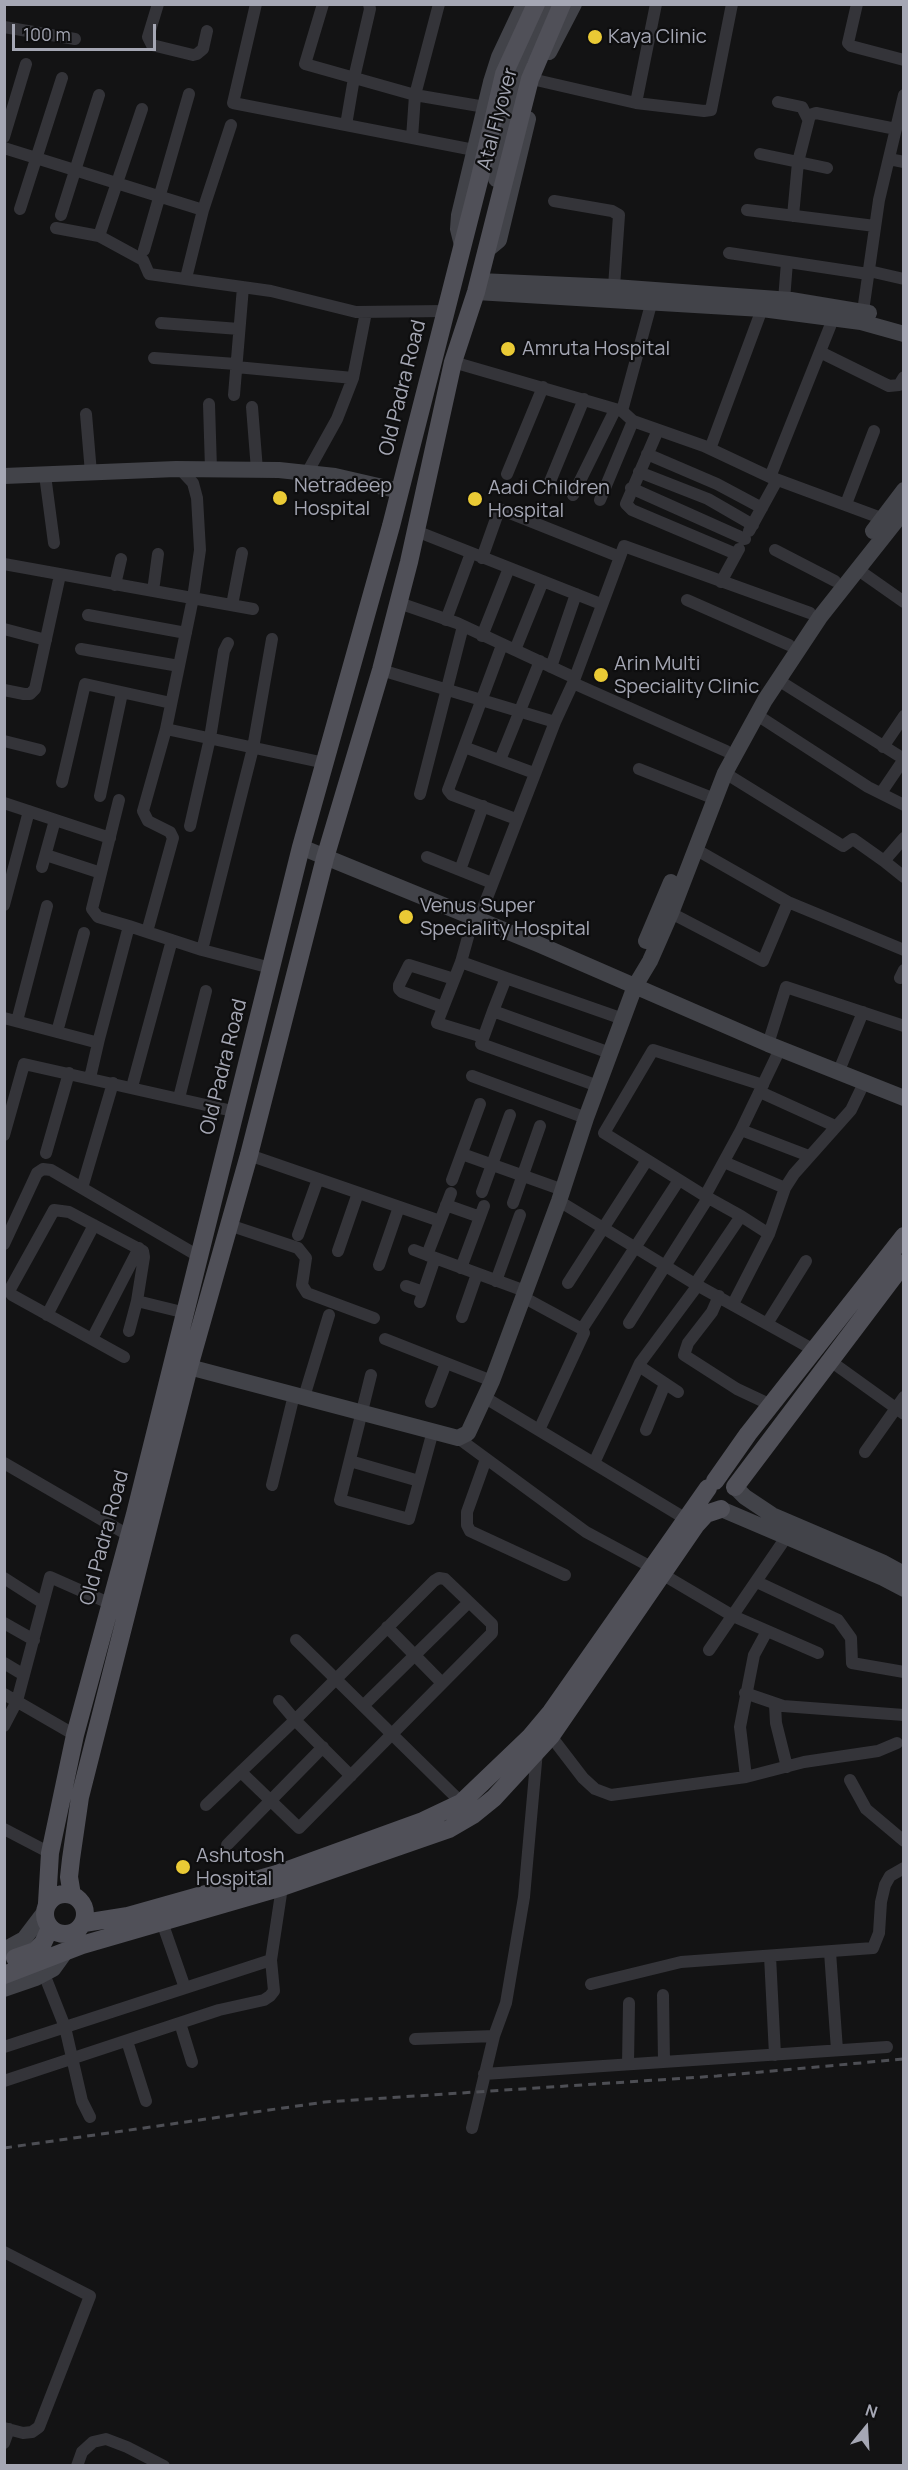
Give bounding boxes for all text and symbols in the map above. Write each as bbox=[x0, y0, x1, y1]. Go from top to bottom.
scale bar bbox=[15, 12, 159, 50]
text: 100 m bbox=[23, 22, 71, 46]
place label: Kaya Clinic bbox=[608, 25, 707, 49]
marker: Kaya Clinic bbox=[586, 28, 604, 46]
street label: Atal Flyover bbox=[473, 65, 523, 173]
street label: Old Padra Road bbox=[375, 318, 431, 458]
place label: Amruta Hospital bbox=[522, 337, 670, 361]
marker: Amruta Hospital bbox=[499, 340, 517, 358]
place label: Netradeep Hospital bbox=[294, 474, 392, 521]
place label: Aadi Children Hospital bbox=[488, 476, 610, 523]
marker: Netradeep Hospital bbox=[271, 489, 289, 507]
marker: Aadi Children Hospital bbox=[466, 490, 484, 508]
place label: Arin Multi Speciality Clinic bbox=[614, 652, 759, 699]
marker: Arin Multi Speciality Clinic bbox=[592, 666, 610, 684]
place label: Venus Super Speciality Hospital bbox=[420, 894, 590, 941]
marker: Venus Super Speciality Hospital bbox=[397, 908, 415, 926]
street label: Old Padra Road bbox=[196, 997, 252, 1137]
street label: Old Padra Road bbox=[75, 1468, 135, 1608]
place label: Ashutosh Hospital bbox=[196, 1844, 285, 1891]
marker: Ashutosh Hospital bbox=[174, 1858, 192, 1876]
north arrow bbox=[836, 2398, 896, 2458]
text: N bbox=[863, 2399, 880, 2423]

